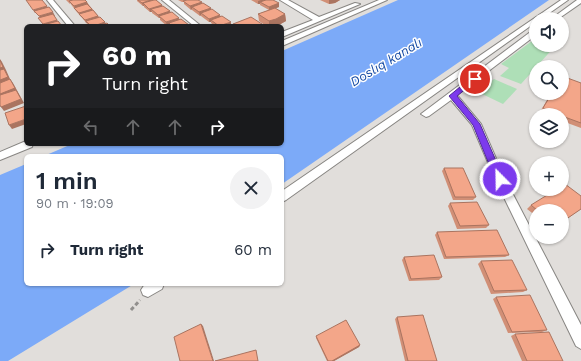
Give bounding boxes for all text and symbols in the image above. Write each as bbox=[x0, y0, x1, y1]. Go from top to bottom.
map controls bbox=[529, 12, 569, 244]
button: sound bbox=[529, 12, 569, 52]
water label: Doslıq kanalı bbox=[347, 35, 425, 89]
text: 60 m bbox=[102, 39, 172, 72]
icon: right bbox=[36, 40, 88, 92]
button: search bbox=[529, 60, 569, 100]
pin bbox=[458, 62, 492, 96]
icon: arrive bbox=[464, 68, 486, 90]
text: Turn right bbox=[102, 73, 188, 94]
button: layers bbox=[529, 108, 569, 148]
icon: left bbox=[80, 116, 102, 138]
icon: ahead bbox=[122, 116, 144, 138]
icon: ahead bbox=[164, 116, 186, 138]
icon: right bbox=[206, 116, 228, 138]
button: + bbox=[529, 156, 569, 196]
position arrow bbox=[479, 158, 521, 200]
text: 1 min bbox=[36, 167, 98, 195]
button: close bbox=[230, 167, 272, 209]
text: 90 m · 19:09 bbox=[36, 196, 114, 211]
button: − bbox=[529, 204, 569, 244]
icon: right bbox=[36, 239, 58, 261]
text: Turn right bbox=[70, 241, 143, 259]
text: 60 m bbox=[234, 241, 272, 259]

